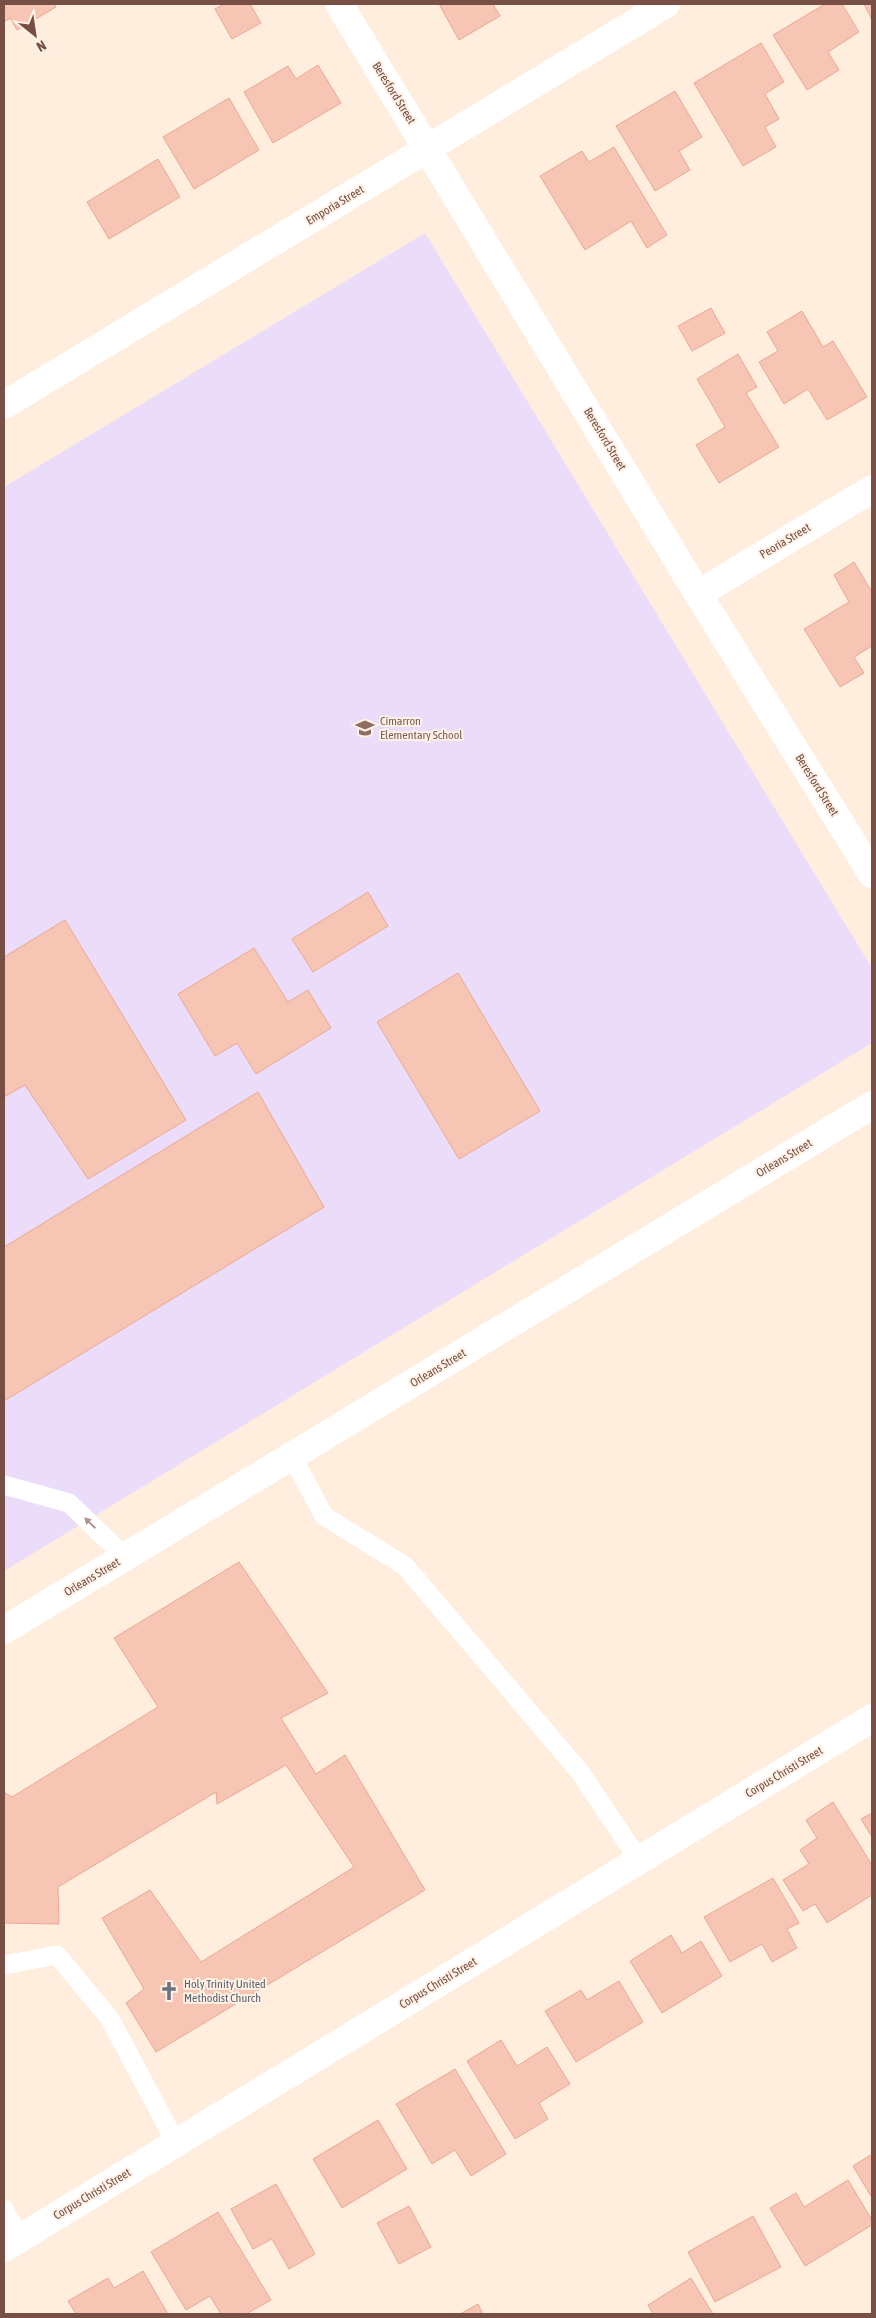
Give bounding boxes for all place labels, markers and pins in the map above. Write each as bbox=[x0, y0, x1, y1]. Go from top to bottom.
place label: Cimarron Elementary School bbox=[380, 714, 463, 742]
school or university icon: Cimarron Elementary School bbox=[354, 717, 376, 739]
place label: Holy Trinity United Methodist Church bbox=[184, 1977, 266, 2005]
church icon: Holy Trinity United Methodist Church bbox=[158, 1980, 180, 2002]

